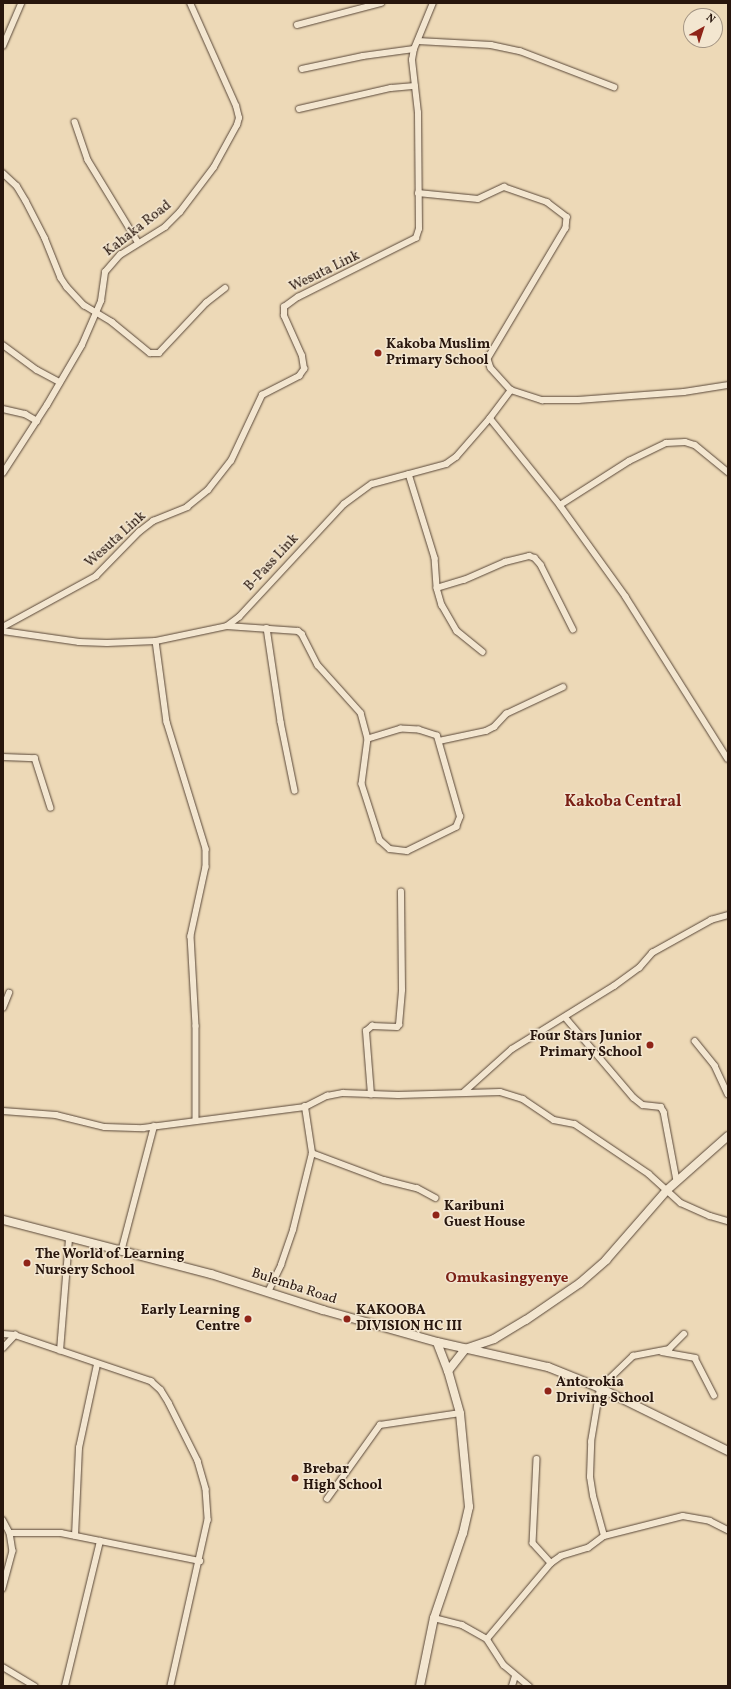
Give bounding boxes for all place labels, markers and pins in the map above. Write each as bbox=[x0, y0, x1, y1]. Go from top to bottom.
place label: Kakoba Muslim Primary School bbox=[386, 337, 490, 370]
marker: Kakoba Muslim Primary School bbox=[373, 348, 383, 358]
place label: Four Stars Junior Primary School bbox=[530, 1029, 642, 1062]
marker: Four Stars Junior Primary School bbox=[645, 1040, 655, 1050]
place label: Karibuni Guest House bbox=[444, 1199, 525, 1232]
marker: Karibuni Guest House bbox=[431, 1210, 441, 1220]
place label: The World of Learning Nursery School bbox=[35, 1247, 184, 1280]
marker: The World of Learning Nursery School bbox=[22, 1258, 32, 1268]
place label: Early Learning Centre bbox=[141, 1303, 240, 1336]
place label: KAKOOBA DIVISION HC III bbox=[356, 1303, 462, 1336]
marker: KAKOOBA DIVISION HC III bbox=[341, 1313, 353, 1325]
marker: Early Learning Centre bbox=[243, 1314, 253, 1324]
place label: Antorokia Driving School bbox=[556, 1375, 654, 1408]
marker: Antorokia Driving School bbox=[543, 1386, 553, 1396]
place label: Brebar High School bbox=[303, 1462, 382, 1494]
marker: Brebar High School bbox=[290, 1473, 300, 1483]

